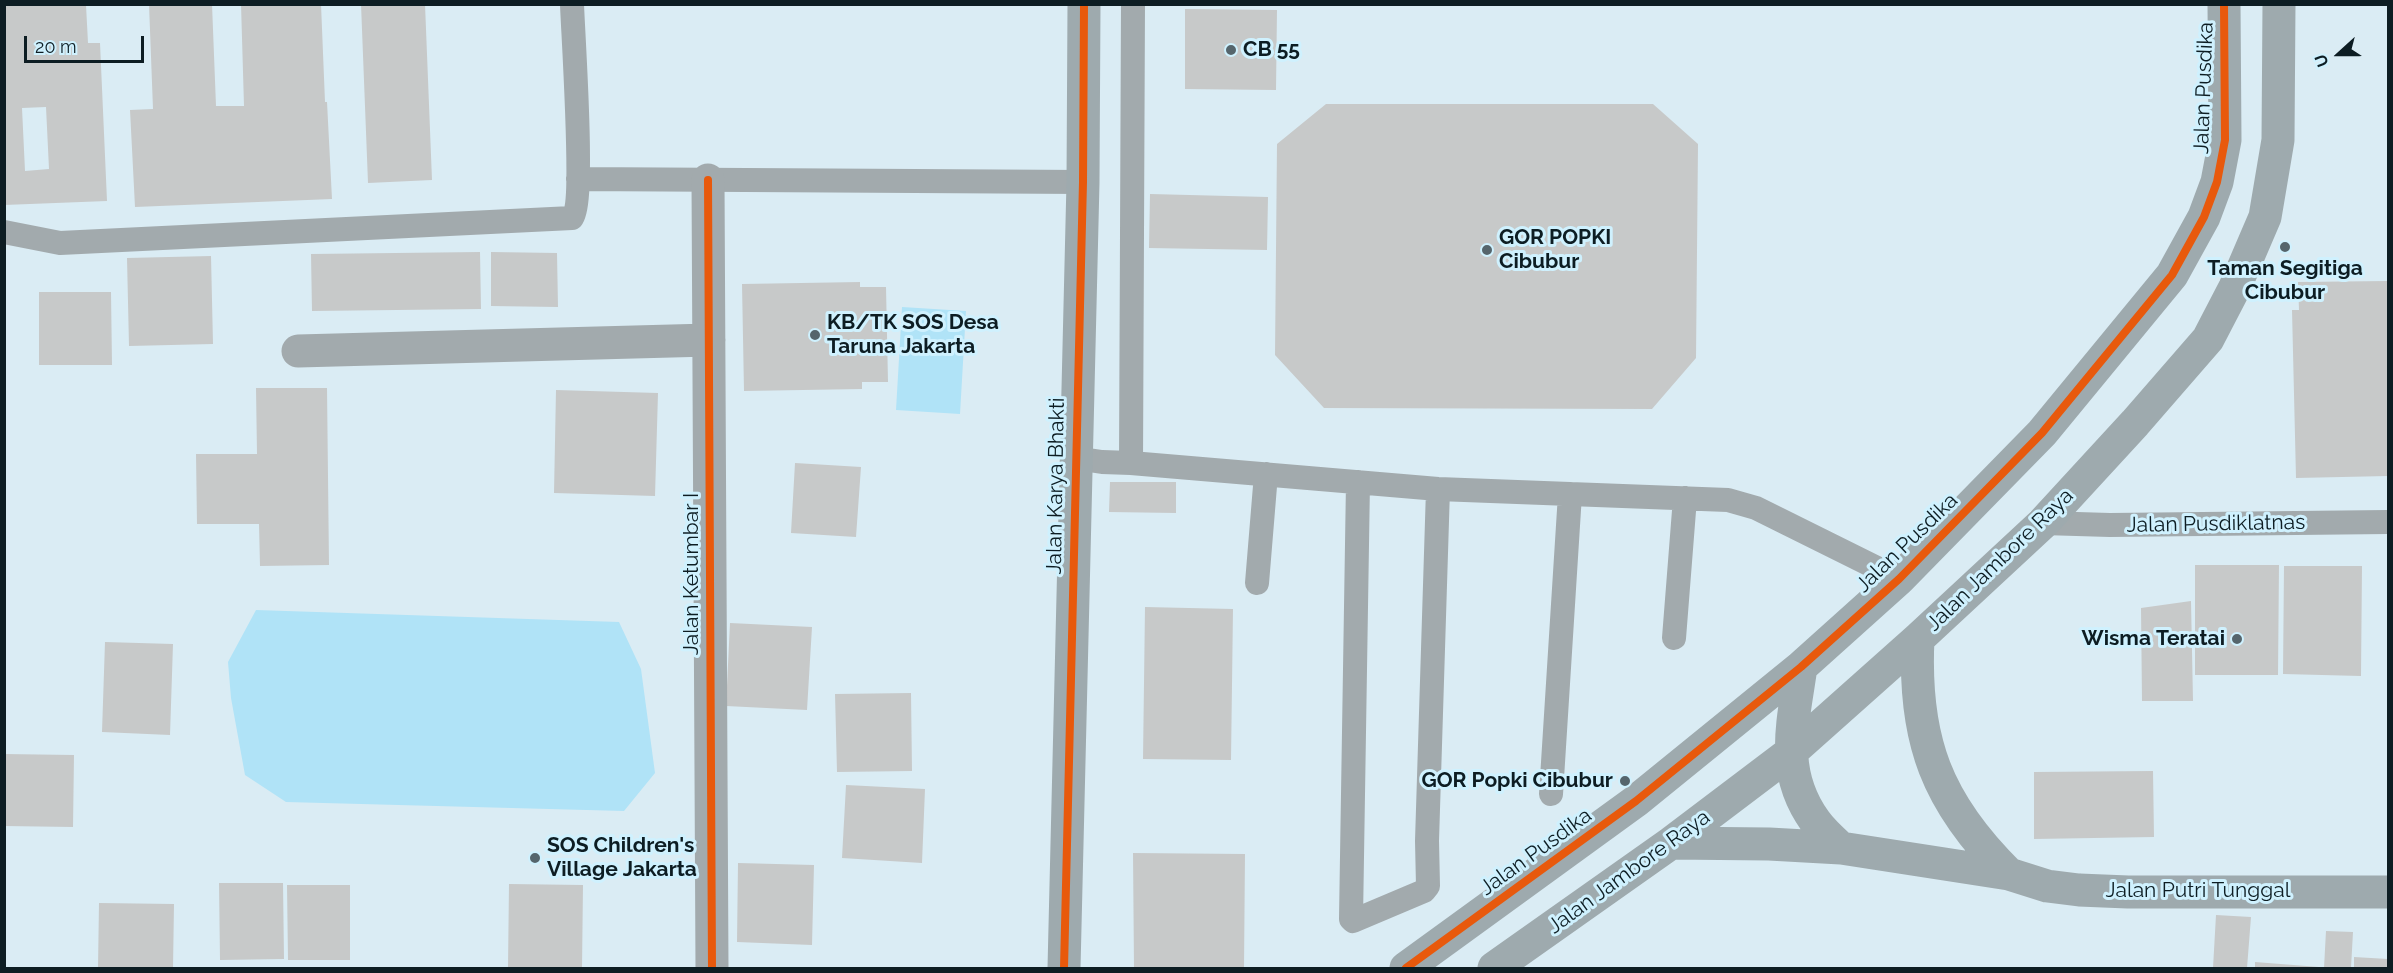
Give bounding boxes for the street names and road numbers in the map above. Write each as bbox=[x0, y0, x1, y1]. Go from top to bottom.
street label: Jalan Pusdika bbox=[2189, 22, 2219, 154]
street label: Jalan Karya Bhakti bbox=[1042, 397, 1070, 575]
street label: Jalan Jambore Raya bbox=[1921, 483, 2079, 637]
street label: Jalan Pusdika bbox=[1851, 488, 1963, 598]
street label: Jalan Ketumbar I bbox=[679, 493, 705, 655]
street label: Jalan Pusdiklatnas bbox=[2127, 510, 2305, 538]
street label: Jalan Pusdika bbox=[1475, 803, 1597, 901]
street label: Jalan Jambore Raya bbox=[1543, 805, 1715, 939]
street label: Jalan Putri Tunggal bbox=[2106, 878, 2290, 904]

